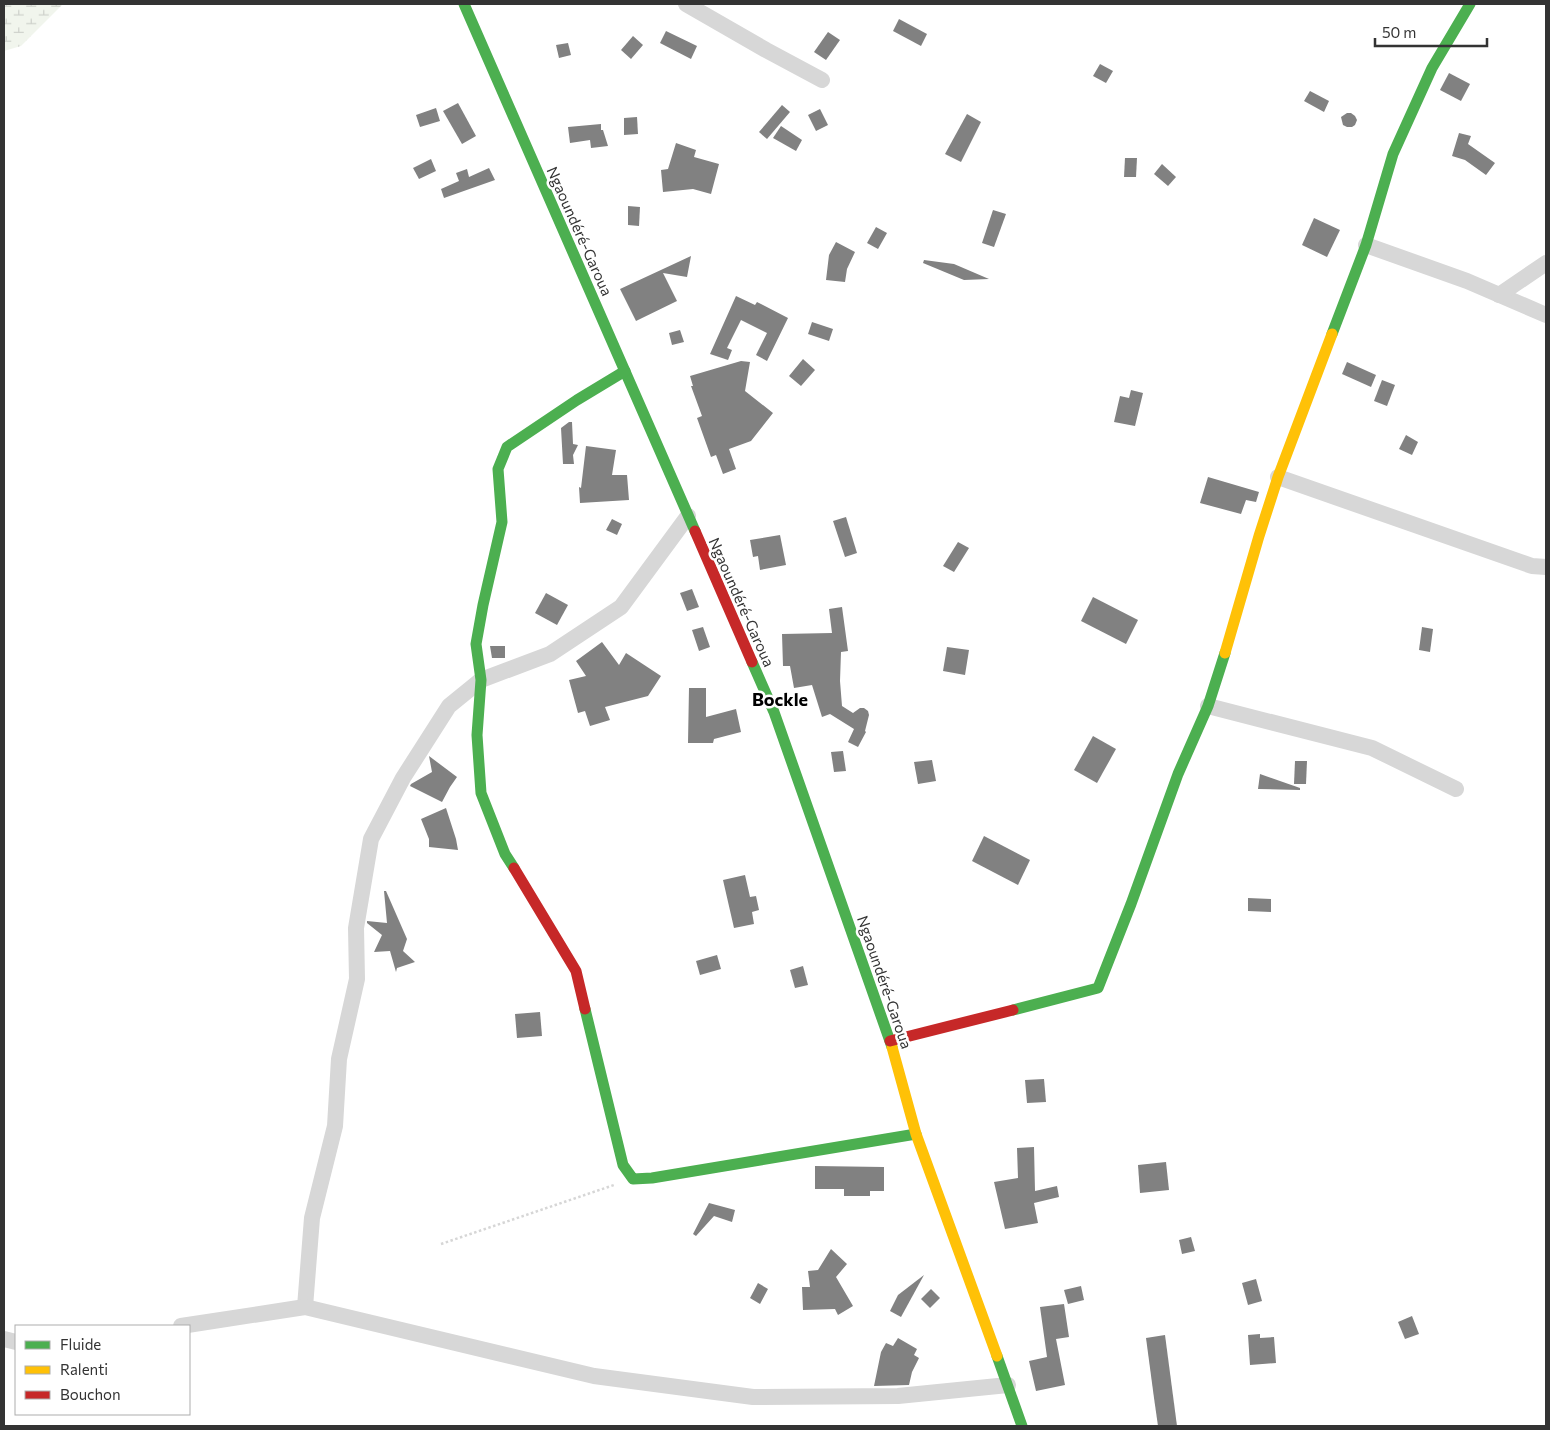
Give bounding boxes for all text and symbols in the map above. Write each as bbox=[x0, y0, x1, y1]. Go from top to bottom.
scale bar bbox=[1375, 15, 1488, 47]
text: 50 m bbox=[1382, 23, 1416, 41]
street label: Ngaoundéré-Garoua bbox=[543, 164, 617, 298]
street label: Ngaoundéré-Garoua bbox=[705, 535, 779, 669]
district label: Bockle bbox=[752, 688, 808, 710]
street label: Ngaoundéré-Garoua bbox=[854, 913, 916, 1051]
legend bbox=[15, 1325, 190, 1415]
text: Fluide bbox=[60, 1335, 101, 1353]
text: Ralenti bbox=[60, 1360, 108, 1378]
text: Bouchon bbox=[60, 1385, 121, 1403]

